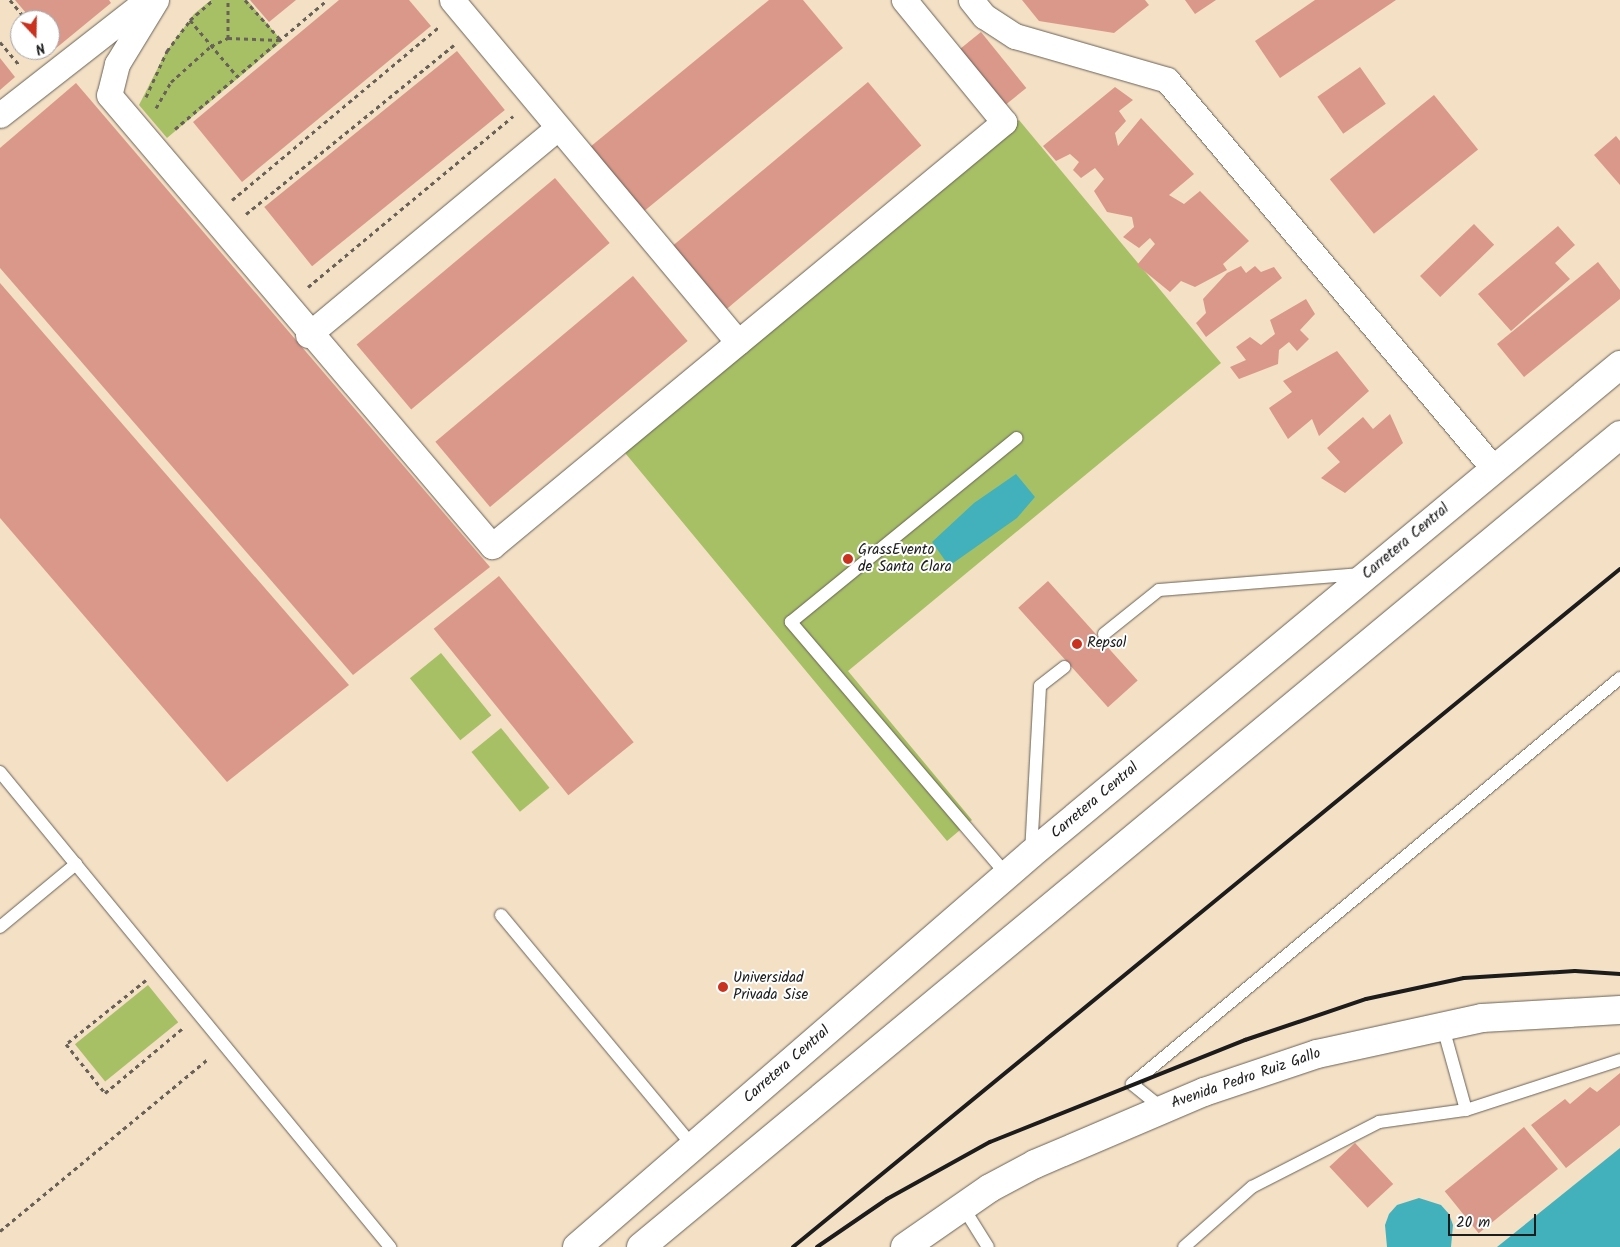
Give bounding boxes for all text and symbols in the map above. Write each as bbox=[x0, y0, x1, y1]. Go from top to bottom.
north arrow bbox=[10, 10, 60, 60]
text: N bbox=[32, 36, 48, 60]
street label: Carretera Central bbox=[1359, 500, 1453, 584]
place label: GrassEvento de Santa Clara bbox=[858, 541, 952, 576]
marker: GrassEvento de Santa Clara bbox=[842, 553, 854, 565]
place label: Repsol bbox=[1087, 635, 1127, 653]
marker: Repsol bbox=[1071, 638, 1083, 650]
street label: Carretera Central bbox=[1048, 759, 1142, 843]
place label: Universidad Privada Sise bbox=[733, 969, 808, 1004]
marker: Universidad Privada Sise bbox=[717, 981, 729, 993]
street label: Carretera Central bbox=[740, 1023, 834, 1107]
street label: Avenida Pedro Ruiz Gallo bbox=[1169, 1045, 1323, 1113]
scale bar bbox=[1450, 1204, 1538, 1236]
text: 20 m bbox=[1456, 1211, 1490, 1235]

